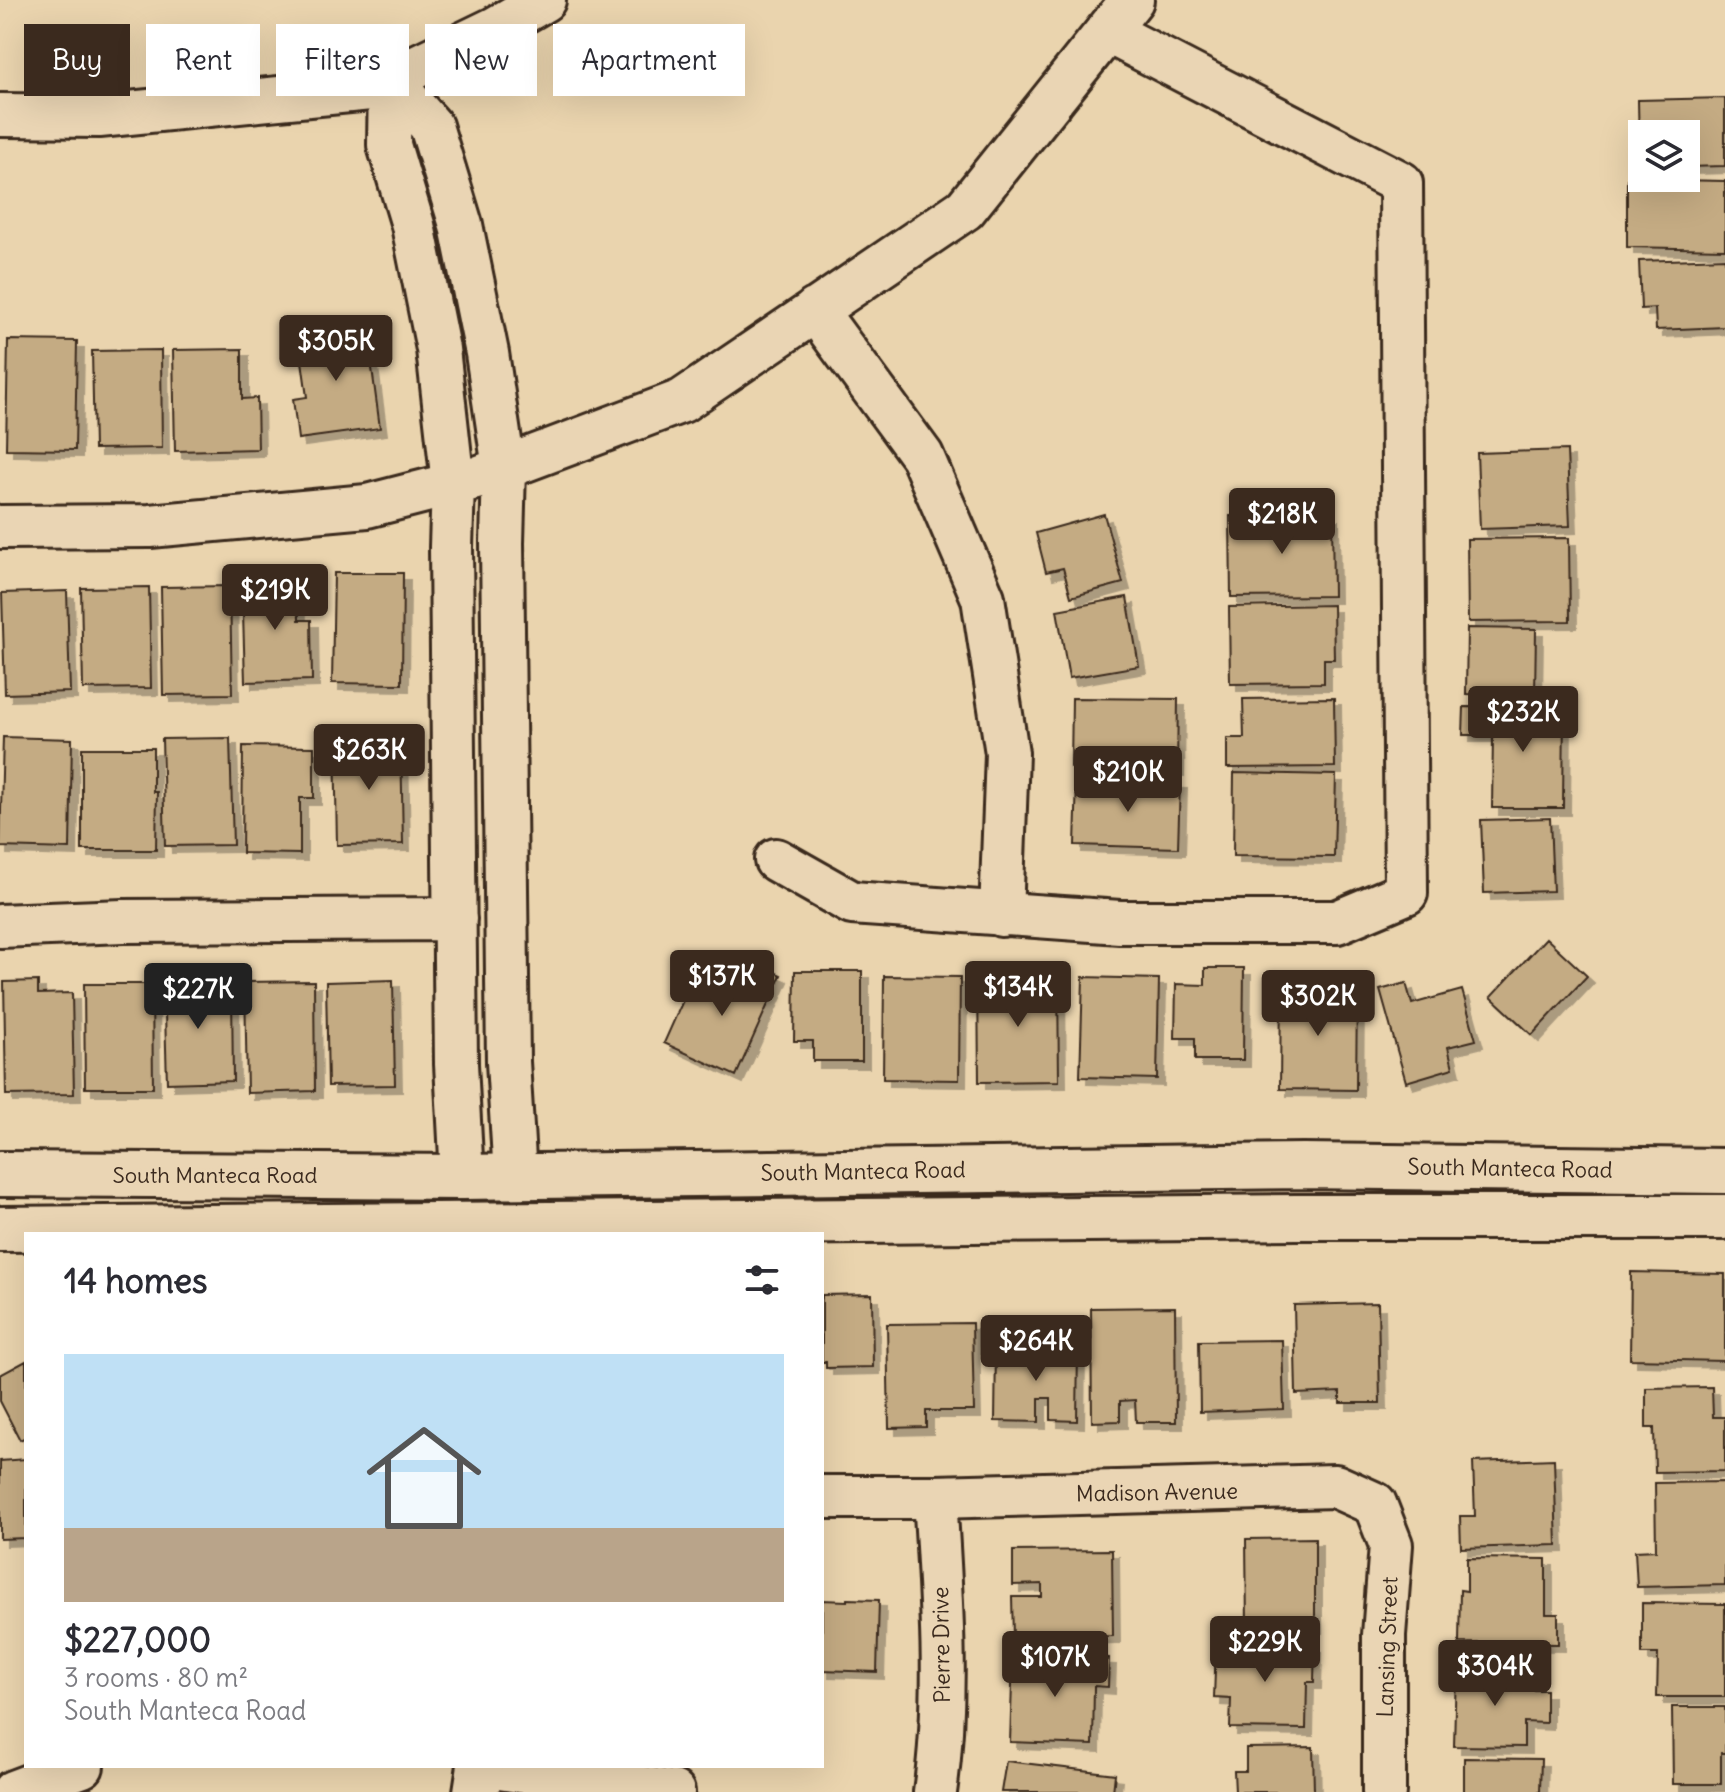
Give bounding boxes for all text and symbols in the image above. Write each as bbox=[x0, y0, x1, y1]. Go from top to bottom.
chip: Buy bbox=[24, 24, 130, 96]
chip: Rent bbox=[146, 24, 260, 96]
chip: Filters bbox=[276, 24, 409, 96]
chip: New bbox=[425, 24, 537, 96]
chip: Apartment bbox=[553, 24, 745, 96]
map controls bbox=[1628, 120, 1700, 192]
button: layers bbox=[1628, 120, 1700, 192]
pin: $305K bbox=[280, 315, 392, 383]
text: $305K bbox=[297, 324, 375, 357]
pin: $218K bbox=[1226, 488, 1338, 556]
text: $218K bbox=[1247, 497, 1317, 530]
pin: $219K bbox=[219, 564, 331, 632]
text: $219K bbox=[240, 573, 310, 606]
pin: $232K bbox=[1467, 686, 1579, 754]
text: $232K bbox=[1486, 695, 1560, 728]
pin: $263K bbox=[313, 724, 425, 792]
text: $263K bbox=[332, 733, 406, 766]
pin: $210K bbox=[1072, 746, 1184, 814]
text: $210K bbox=[1092, 755, 1164, 788]
pin: $137K bbox=[666, 950, 778, 1018]
text: $137K bbox=[688, 959, 756, 992]
pin: $134K bbox=[962, 961, 1074, 1029]
pin: $227K bbox=[142, 963, 254, 1031]
text: $134K bbox=[983, 970, 1053, 1003]
pin: $302K bbox=[1262, 970, 1374, 1038]
text: $227K bbox=[162, 972, 234, 1005]
text: $302K bbox=[1280, 979, 1356, 1012]
street label: South Manteca Road bbox=[1407, 1152, 1613, 1184]
street label: South Manteca Road bbox=[760, 1155, 966, 1187]
street label: South Manteca Road bbox=[112, 1161, 318, 1189]
icon: filters bbox=[740, 1258, 784, 1302]
text: 14 homes bbox=[64, 1259, 208, 1302]
pin: $264K bbox=[980, 1315, 1092, 1383]
text: $264K bbox=[999, 1324, 1073, 1357]
icon: home bbox=[352, 1406, 496, 1550]
street label: Madison Avenue bbox=[1076, 1477, 1238, 1507]
street label: Lansing Street bbox=[1371, 1576, 1403, 1718]
street label: Pierre Drive bbox=[926, 1587, 956, 1703]
pin: $229K bbox=[1209, 1616, 1321, 1684]
text: $227,000 bbox=[64, 1618, 211, 1661]
text: $229K bbox=[1228, 1625, 1302, 1658]
pin: $107K bbox=[999, 1631, 1111, 1699]
text: $107K bbox=[1020, 1640, 1090, 1673]
pin: $304K bbox=[1439, 1640, 1551, 1708]
text: $304K bbox=[1456, 1649, 1534, 1682]
text: 3 rooms · 80 m² bbox=[64, 1661, 248, 1694]
text: South Manteca Road bbox=[64, 1694, 306, 1727]

